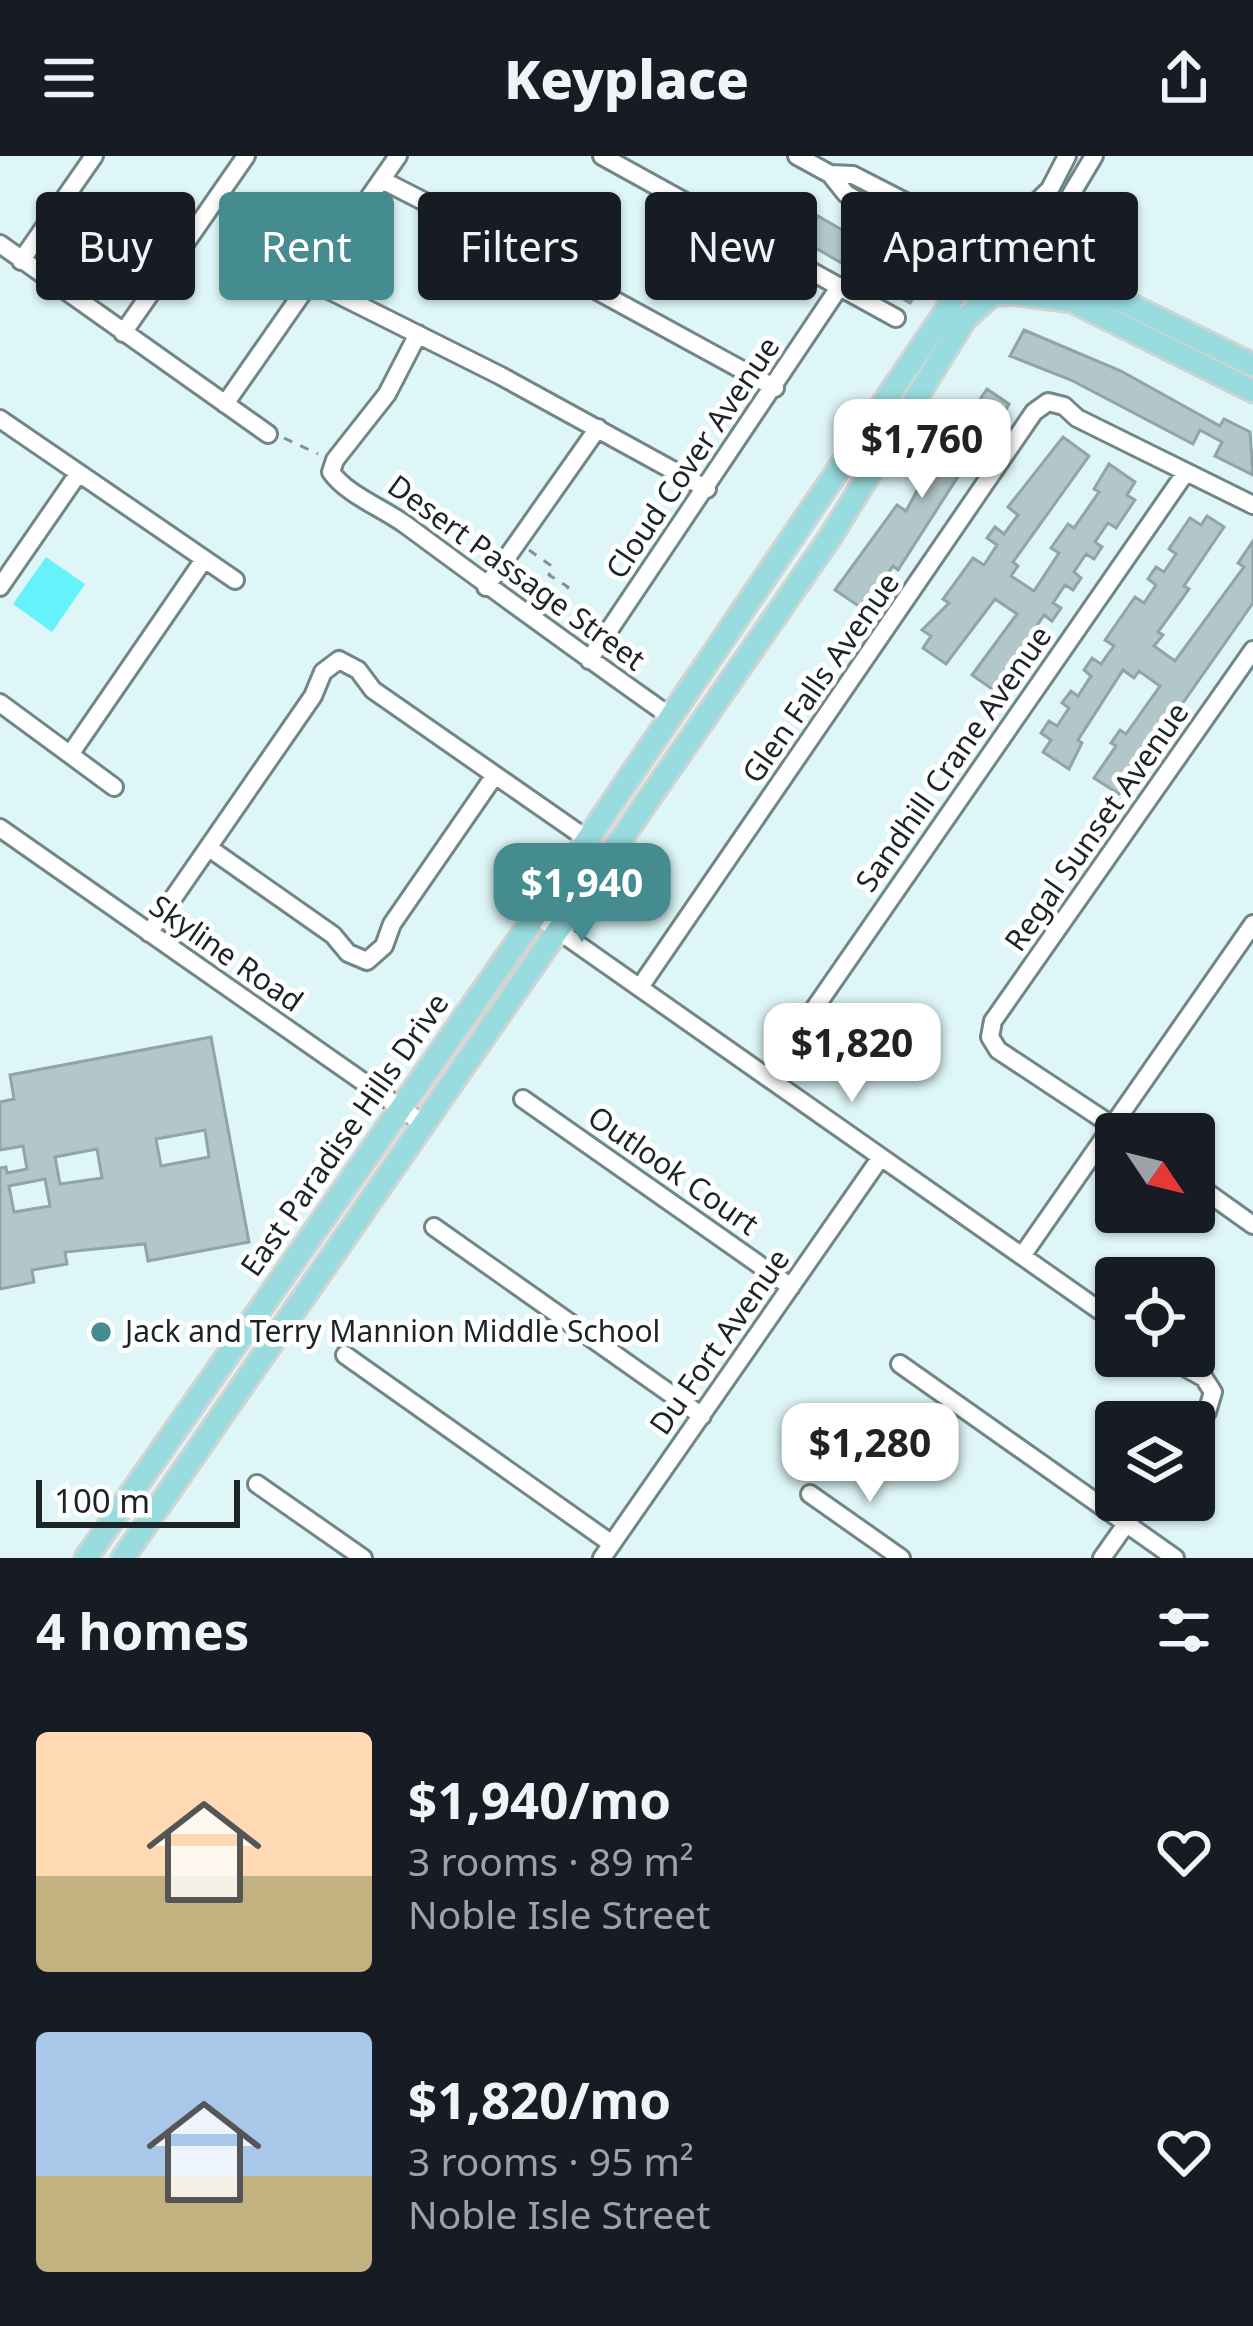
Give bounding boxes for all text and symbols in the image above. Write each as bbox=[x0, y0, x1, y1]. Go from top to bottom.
text: Keyplace bbox=[504, 41, 749, 115]
icon: menu bbox=[36, 45, 102, 111]
icon: share bbox=[1151, 45, 1217, 111]
chip: Buy bbox=[36, 192, 195, 300]
chip: Rent bbox=[219, 192, 394, 300]
chip: Filters bbox=[418, 192, 621, 300]
chip: New bbox=[645, 192, 817, 300]
chip: Apartment bbox=[841, 192, 1138, 300]
street label: Cloud Cover Avenue bbox=[595, 328, 788, 586]
pin: $1,760 bbox=[824, 399, 1020, 501]
text: $1,760 bbox=[861, 411, 983, 464]
street label: Desert Passage Street bbox=[380, 464, 654, 679]
street label: Glen Falls Avenue bbox=[732, 564, 908, 791]
street label: Sandhill Crane Avenue bbox=[845, 617, 1060, 899]
street label: Regal Sunset Avenue bbox=[994, 693, 1197, 959]
pin: $1,940 bbox=[484, 843, 680, 945]
text: $1,940 bbox=[521, 855, 643, 908]
street label: Skyline Road bbox=[142, 885, 312, 1021]
street label: East Paradise Hills Drive bbox=[230, 984, 457, 1284]
pin: $1,820 bbox=[754, 1003, 950, 1105]
text: $1,820 bbox=[791, 1015, 913, 1068]
street label: Outlook Court bbox=[580, 1096, 767, 1244]
north arrow bbox=[1095, 1113, 1215, 1233]
map controls bbox=[1095, 1113, 1215, 1521]
street label: Du Fort Avenue bbox=[639, 1240, 798, 1442]
button: locate bbox=[1095, 1257, 1215, 1377]
place label: Jack and Terry Mannion Middle School bbox=[122, 1310, 660, 1351]
marker: Jack and Terry Mannion Middle School bbox=[88, 1319, 114, 1345]
button: layers bbox=[1095, 1401, 1215, 1521]
pin: $1,280 bbox=[772, 1403, 968, 1505]
text: $1,280 bbox=[809, 1415, 931, 1468]
scale bar bbox=[36, 1474, 240, 1527]
text: 100 m bbox=[54, 1478, 150, 1523]
text: 4 homes bbox=[36, 1595, 249, 1665]
icon: filters bbox=[1151, 1597, 1217, 1663]
text: $1,940/mo bbox=[408, 1764, 671, 1834]
icon: home bbox=[132, 1780, 276, 1924]
icon: heart bbox=[1151, 1819, 1217, 1885]
text: 3 rooms · 89 m² bbox=[408, 1834, 694, 1887]
text: Noble Isle Street bbox=[408, 1887, 710, 1940]
text: $1,820/mo bbox=[408, 2064, 671, 2134]
icon: home bbox=[132, 2080, 276, 2224]
icon: heart bbox=[1151, 2119, 1217, 2185]
text: 3 rooms · 95 m² bbox=[408, 2134, 694, 2187]
text: Noble Isle Street bbox=[408, 2187, 710, 2240]

